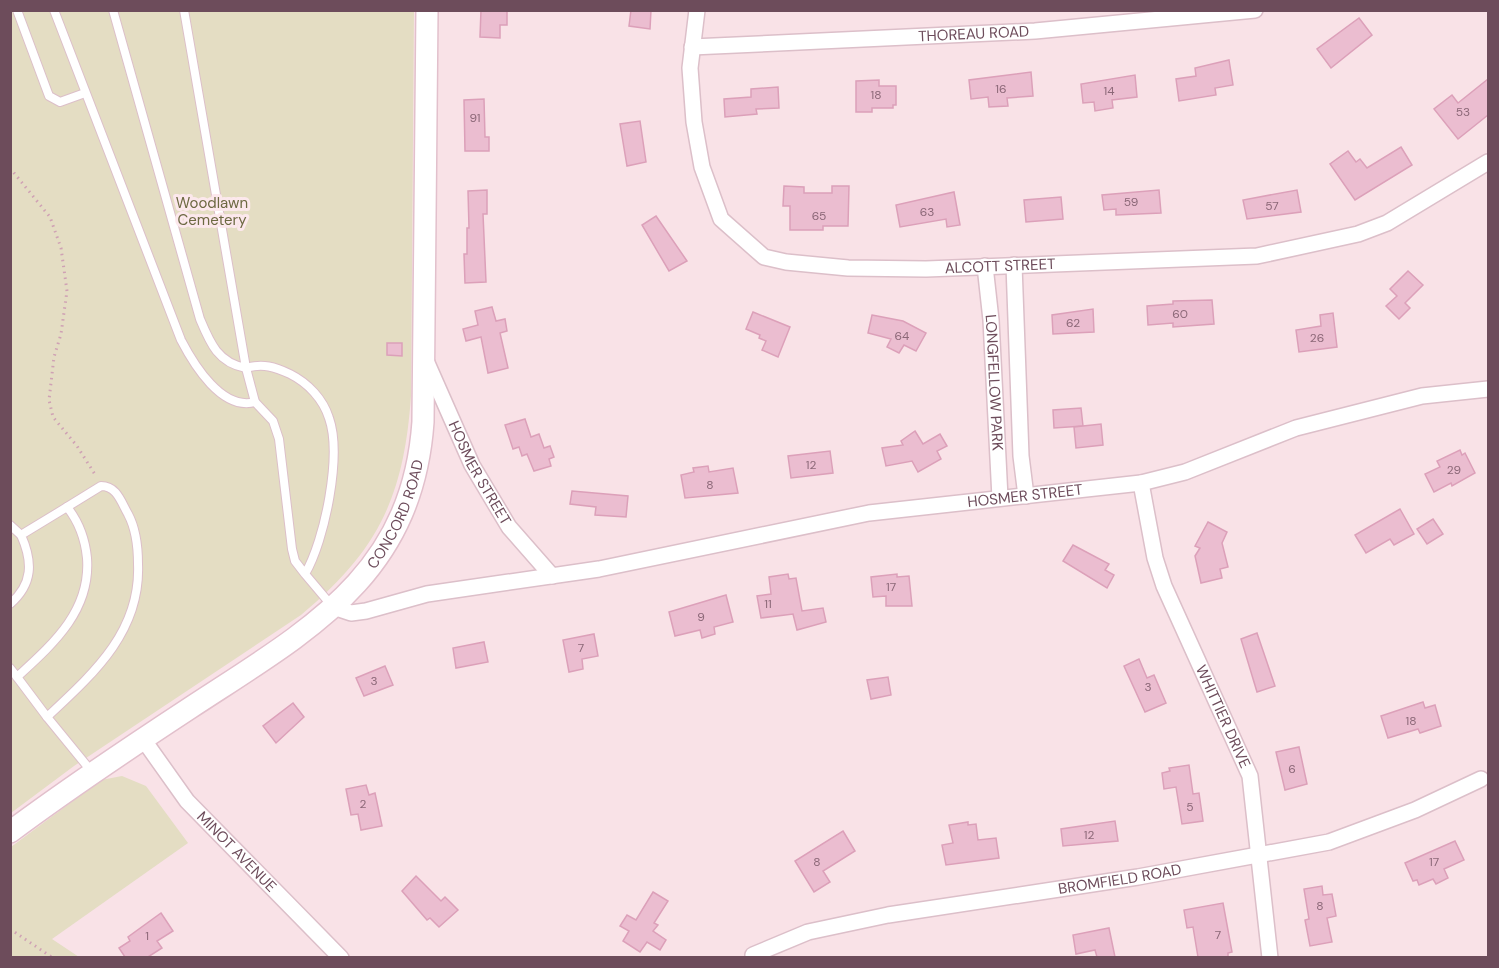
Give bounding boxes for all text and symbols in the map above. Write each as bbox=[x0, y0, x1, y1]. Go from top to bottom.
street label: THOREAU ROAD bbox=[918, 21, 1030, 46]
house number: 16 bbox=[995, 81, 1007, 97]
house number: 14 bbox=[1103, 83, 1115, 99]
house number: 18 bbox=[870, 87, 882, 103]
house number: 53 bbox=[1456, 104, 1470, 120]
house number: 91 bbox=[469, 110, 481, 126]
park label: Woodlawn Cemetery bbox=[176, 193, 248, 230]
house number: 59 bbox=[1124, 194, 1138, 210]
house number: 57 bbox=[1265, 198, 1279, 214]
house number: 63 bbox=[920, 204, 934, 220]
house number: 65 bbox=[812, 208, 826, 224]
street label: ALCOTT STREET bbox=[944, 254, 1056, 278]
house number: 60 bbox=[1172, 306, 1188, 322]
street label: LONGFELLOW PARK bbox=[980, 313, 1008, 451]
house number: 62 bbox=[1066, 315, 1080, 331]
house number: 64 bbox=[895, 328, 909, 344]
house number: 26 bbox=[1310, 330, 1324, 346]
street label: HOSMER STREET bbox=[444, 418, 516, 529]
house number: 12 bbox=[806, 457, 816, 473]
street label: CONCORD ROAD bbox=[362, 458, 428, 573]
house number: 29 bbox=[1447, 462, 1461, 478]
house number: 8 bbox=[706, 477, 714, 493]
street label: HOSMER STREET bbox=[966, 480, 1084, 512]
house number: 17 bbox=[886, 579, 896, 595]
house number: 11 bbox=[764, 596, 772, 612]
house number: 9 bbox=[697, 609, 705, 625]
house number: 7 bbox=[578, 640, 584, 656]
street label: WHITTIER DRIVE bbox=[1191, 662, 1255, 771]
house number: 3 bbox=[370, 673, 378, 689]
house number: 3 bbox=[1144, 679, 1152, 695]
house number: 18 bbox=[1405, 713, 1417, 729]
house number: 6 bbox=[1288, 761, 1296, 777]
house number: 2 bbox=[360, 796, 367, 812]
house number: 5 bbox=[1186, 799, 1194, 815]
street label: MINOT AVENUE bbox=[193, 807, 281, 896]
house number: 12 bbox=[1084, 827, 1094, 843]
house number: 8 bbox=[813, 854, 821, 870]
house number: 17 bbox=[1429, 854, 1439, 870]
street label: BROMFIELD ROAD bbox=[1057, 859, 1183, 899]
house number: 8 bbox=[1316, 898, 1324, 914]
house number: 7 bbox=[1215, 927, 1221, 943]
house number: 1 bbox=[145, 928, 149, 944]

